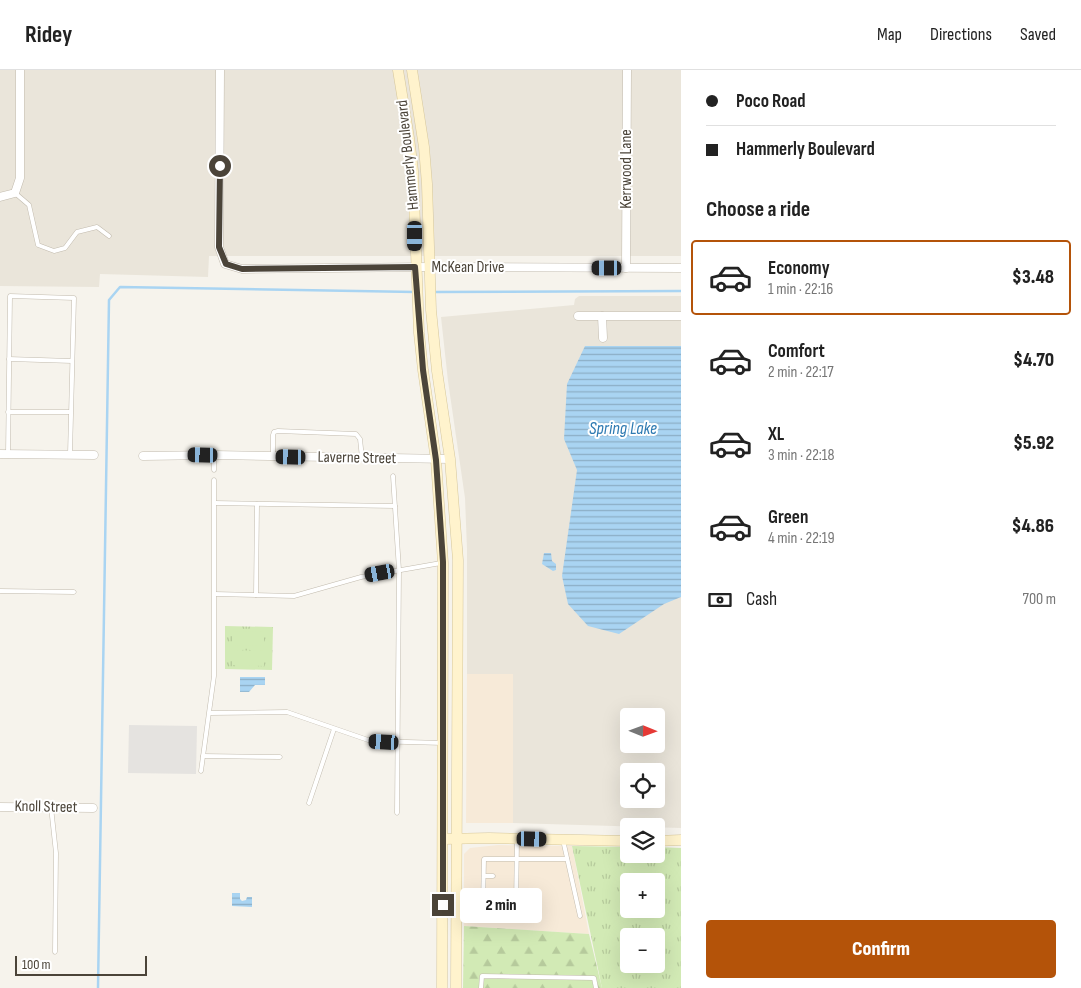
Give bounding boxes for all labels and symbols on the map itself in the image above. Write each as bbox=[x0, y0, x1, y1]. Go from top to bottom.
street label: Hammerly Boulevard bbox=[393, 99, 423, 211]
street label: Kerrwood Lane bbox=[617, 129, 636, 209]
route start bbox=[209, 155, 231, 177]
car bbox=[407, 221, 422, 251]
street label: McKean Drive bbox=[432, 258, 504, 277]
car bbox=[592, 261, 622, 276]
water label: Spring Lake bbox=[589, 418, 657, 439]
car bbox=[187, 447, 218, 463]
street label: Laverne Street bbox=[318, 448, 397, 468]
car bbox=[275, 449, 306, 465]
car bbox=[363, 563, 396, 583]
north arrow bbox=[620, 708, 665, 752]
car bbox=[368, 734, 399, 750]
street label: Knoll Street bbox=[14, 797, 78, 817]
car bbox=[516, 831, 547, 847]
callout: 2 min bbox=[460, 888, 543, 922]
route end bbox=[432, 894, 454, 916]
scale bar bbox=[15, 953, 148, 976]

